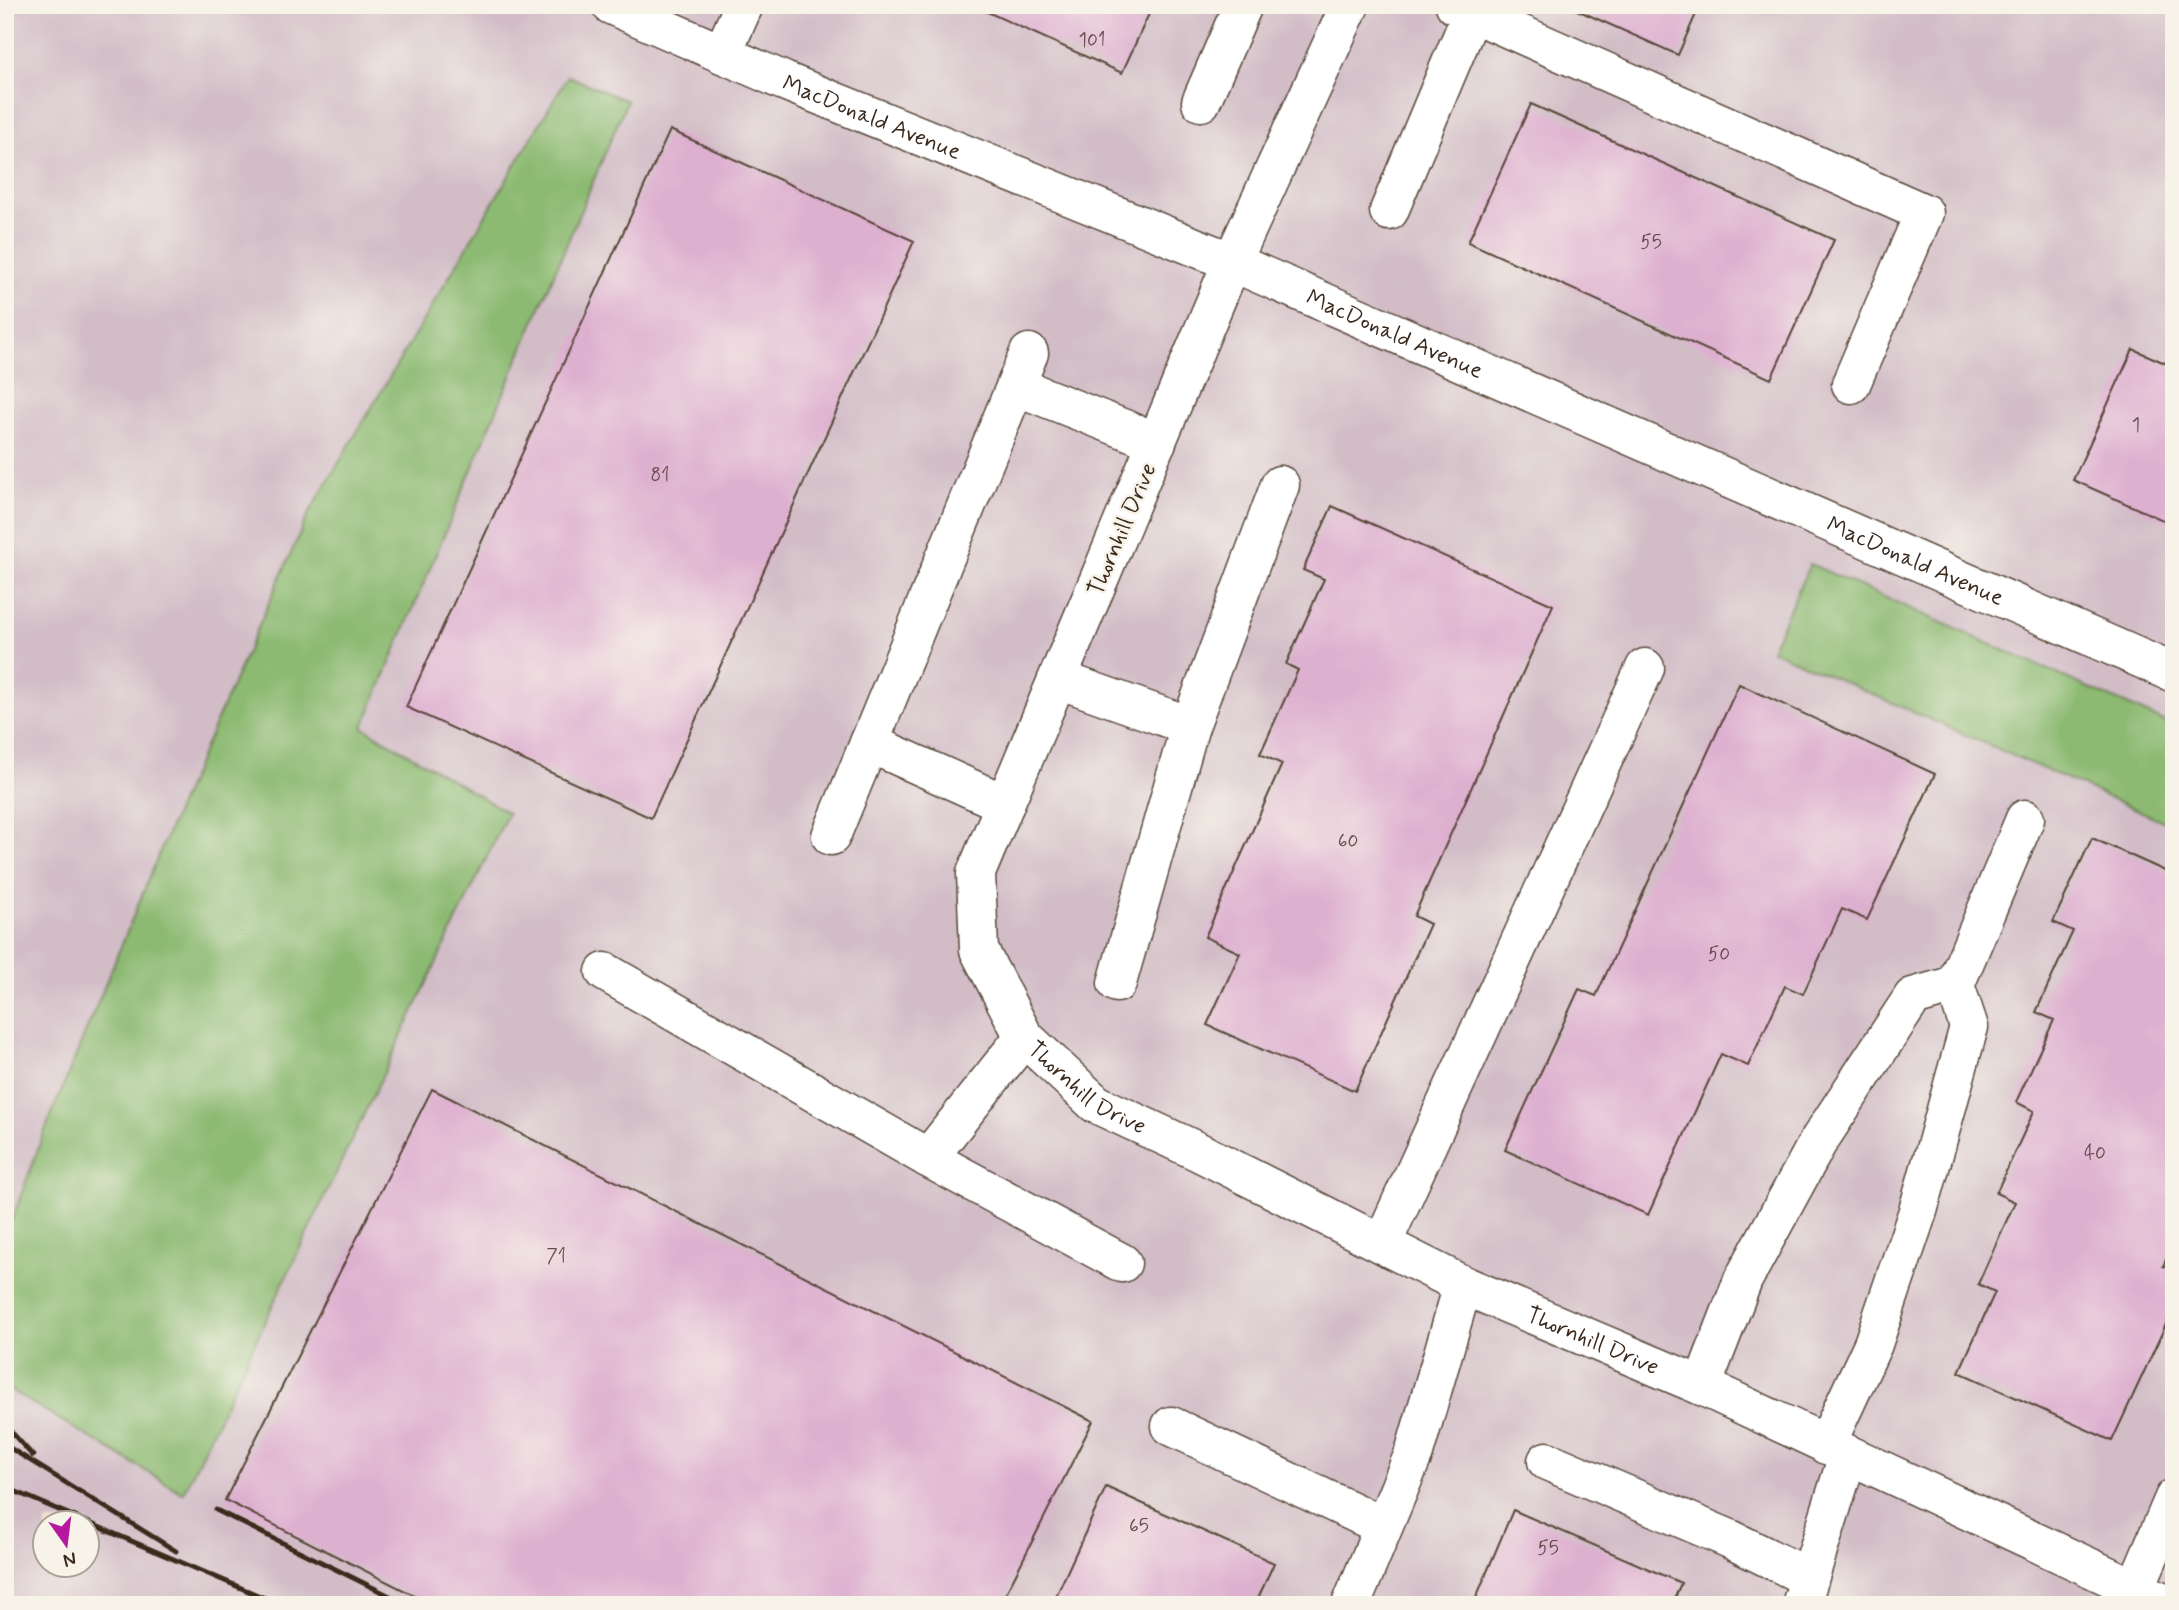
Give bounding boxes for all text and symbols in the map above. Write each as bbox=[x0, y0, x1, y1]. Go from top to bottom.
house number: 101 bbox=[1079, 28, 1105, 53]
street label: MacDonald Avenue bbox=[778, 69, 965, 168]
house number: 55 bbox=[1640, 230, 1662, 255]
street label: MacDonald Avenue bbox=[1301, 283, 1487, 387]
house number: 1 bbox=[2132, 413, 2140, 438]
street label: Thornhill Drive bbox=[1081, 459, 1164, 601]
house number: 81 bbox=[651, 463, 669, 488]
street label: MacDonald Avenue bbox=[1822, 510, 2008, 614]
house number: 60 bbox=[1338, 829, 1358, 854]
house number: 50 bbox=[1708, 942, 1730, 967]
street label: Thornhill Drive bbox=[1020, 1035, 1151, 1142]
house number: 40 bbox=[2084, 1141, 2106, 1166]
house number: 71 bbox=[546, 1244, 566, 1269]
street label: Thornhill Drive bbox=[1521, 1300, 1663, 1383]
north arrow bbox=[32, 1508, 102, 1578]
house number: 65 bbox=[1129, 1514, 1149, 1539]
house number: 55 bbox=[1537, 1536, 1559, 1561]
text: N bbox=[61, 1545, 79, 1573]

